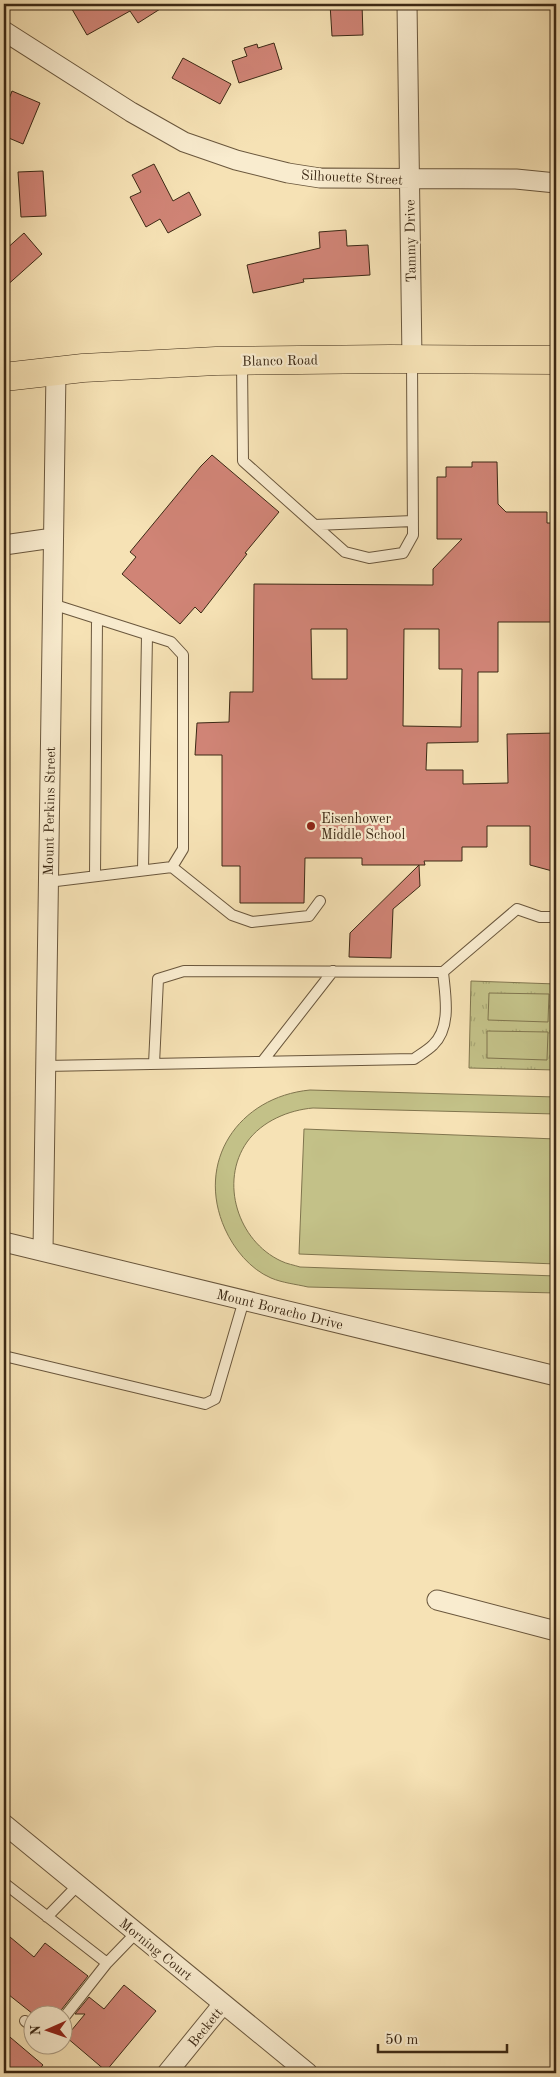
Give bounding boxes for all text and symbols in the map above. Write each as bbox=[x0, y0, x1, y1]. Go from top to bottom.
street label: Silhouette Street bbox=[301, 168, 403, 188]
street label: Tammy Drive bbox=[403, 199, 419, 283]
street label: Blanco Road bbox=[242, 353, 318, 369]
street label: Mount Perkins Street bbox=[42, 746, 58, 876]
place label: Eisenhower Middle School bbox=[321, 812, 406, 842]
marker: Eisenhower Middle School bbox=[305, 820, 317, 832]
street label: Mount Boracho Drive bbox=[215, 1287, 345, 1332]
street label: Morning Court bbox=[116, 1916, 195, 1983]
north arrow bbox=[22, 2004, 72, 2054]
street label: Beckett bbox=[186, 2005, 226, 2050]
scale bar bbox=[378, 2022, 506, 2054]
text: N bbox=[29, 2025, 43, 2036]
text: 50 m bbox=[385, 2033, 419, 2048]

